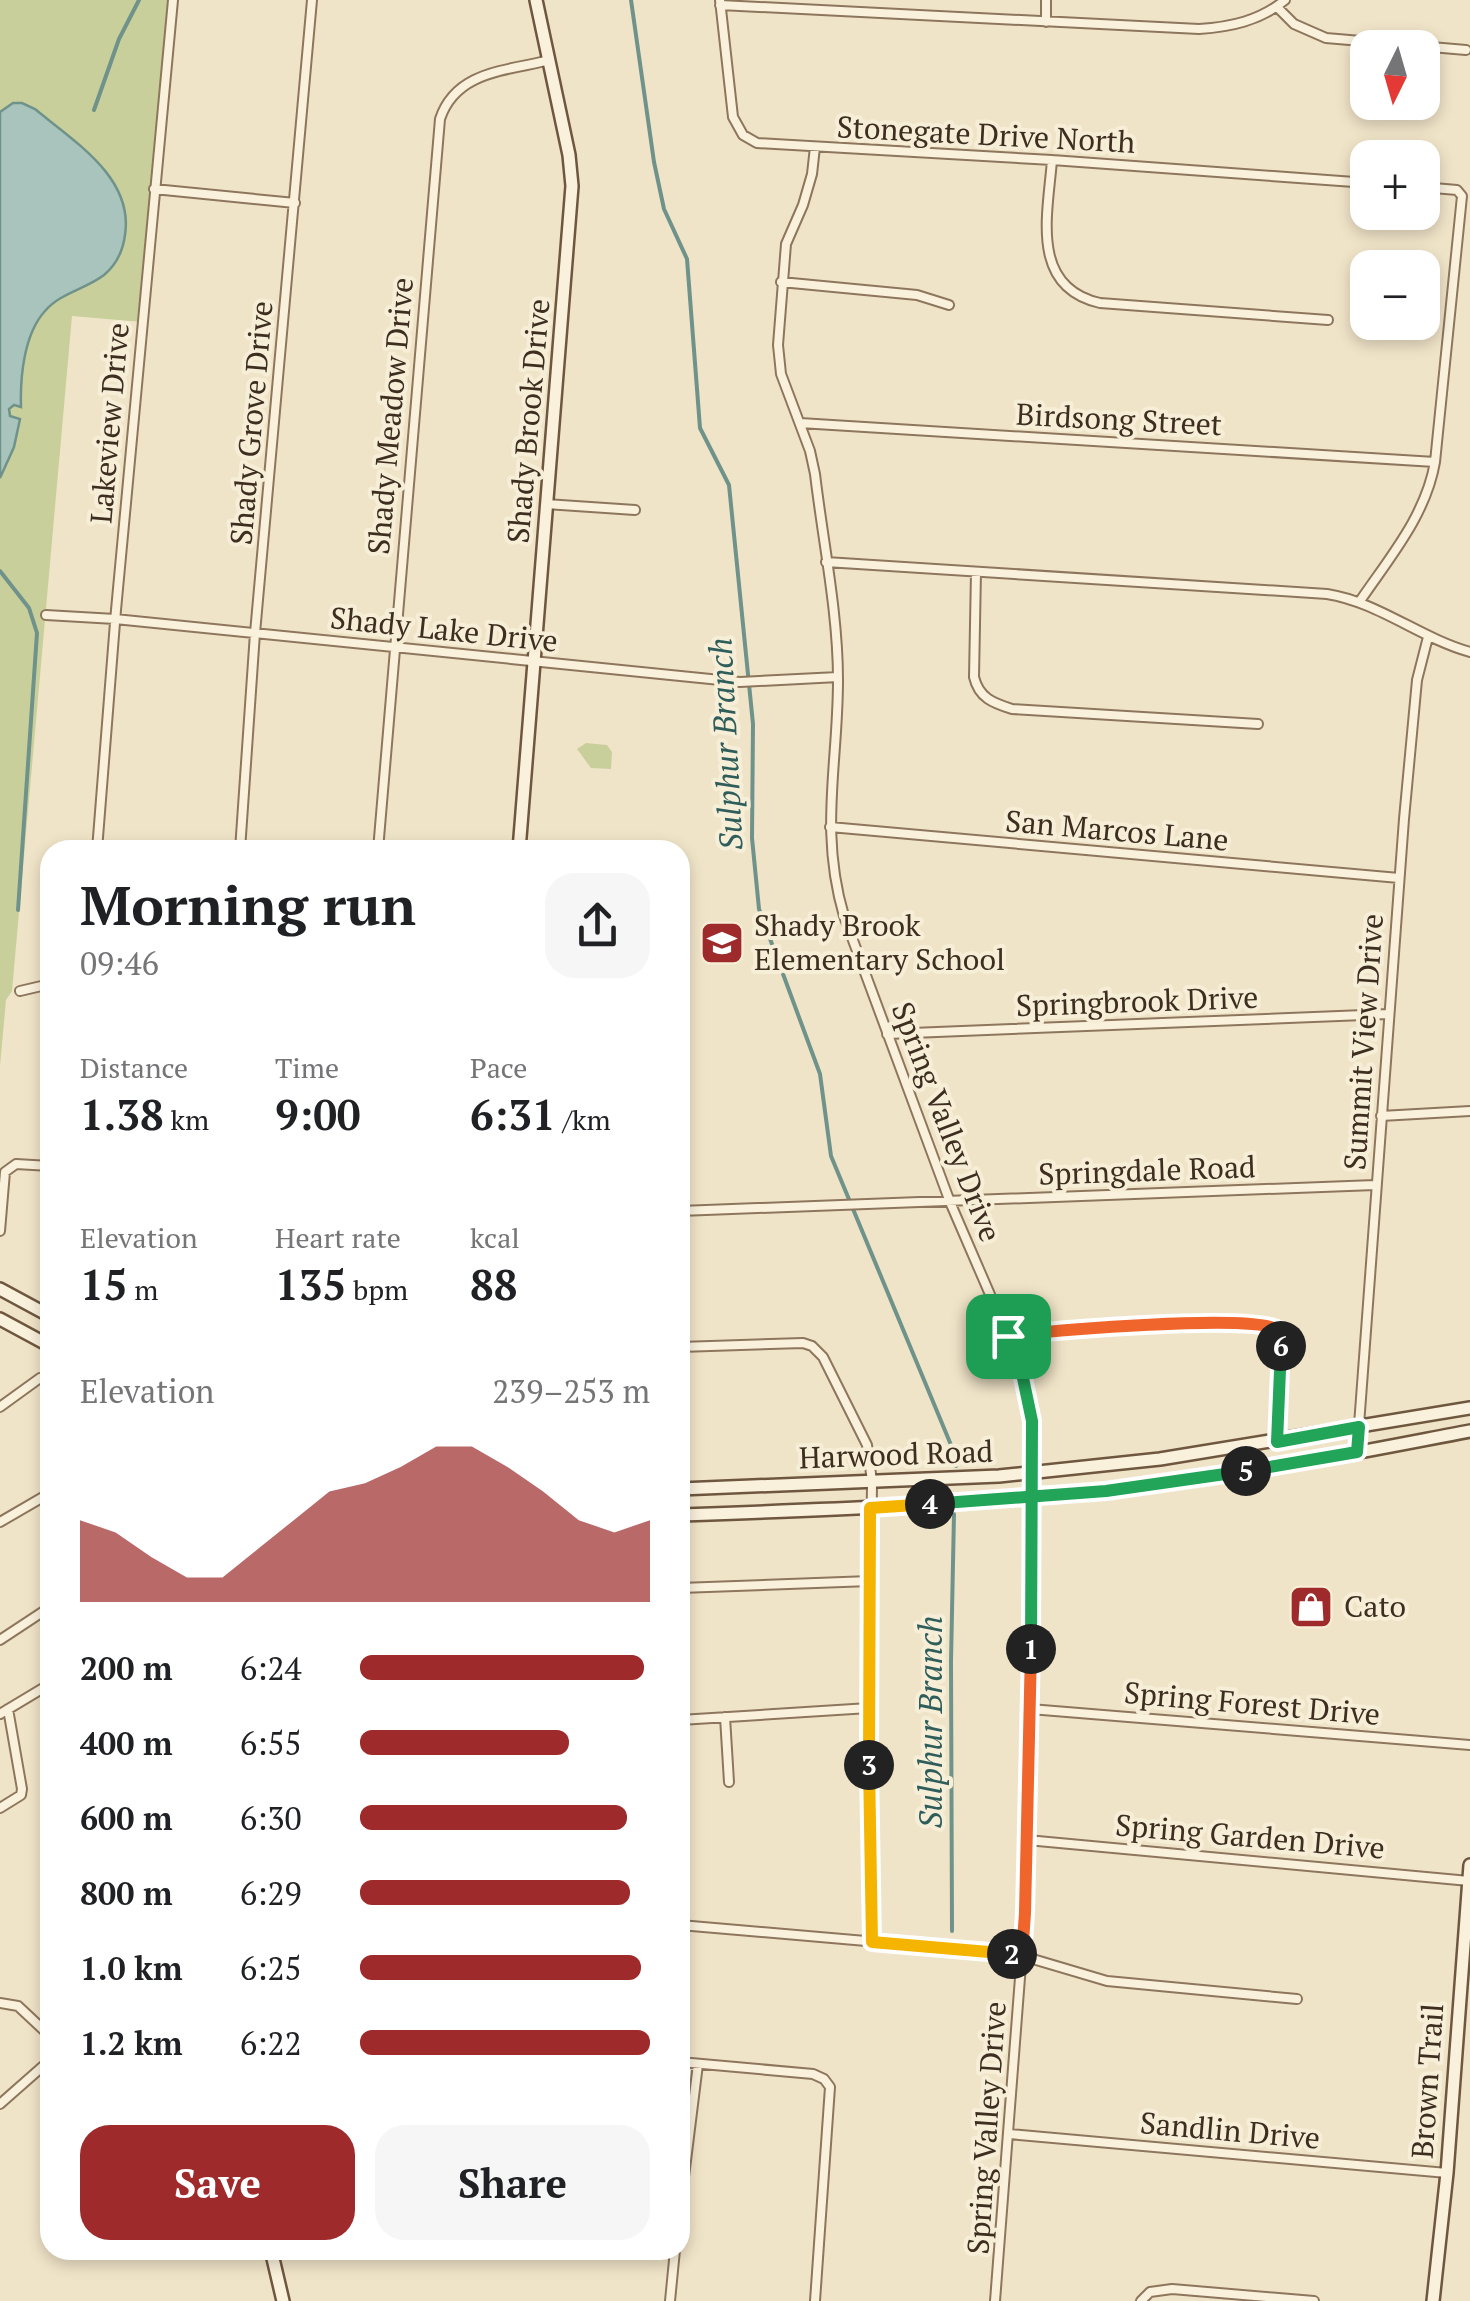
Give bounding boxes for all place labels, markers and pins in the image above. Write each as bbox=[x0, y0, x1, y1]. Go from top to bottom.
place label: Shady Brook Elementary School bbox=[754, 905, 1005, 979]
school or university icon: Shady Brook Elementary School bbox=[699, 920, 745, 966]
pin bbox=[966, 1294, 1051, 1379]
pin: 6 bbox=[1256, 1321, 1306, 1371]
pin: 5 bbox=[1221, 1446, 1271, 1496]
pin: 4 bbox=[905, 1479, 955, 1529]
shop icon: Cato bbox=[1288, 1584, 1334, 1630]
place label: Cato bbox=[1344, 1586, 1406, 1626]
pin: 1 bbox=[1006, 1624, 1056, 1674]
pin: 3 bbox=[844, 1740, 894, 1790]
pin: 2 bbox=[987, 1929, 1037, 1979]

